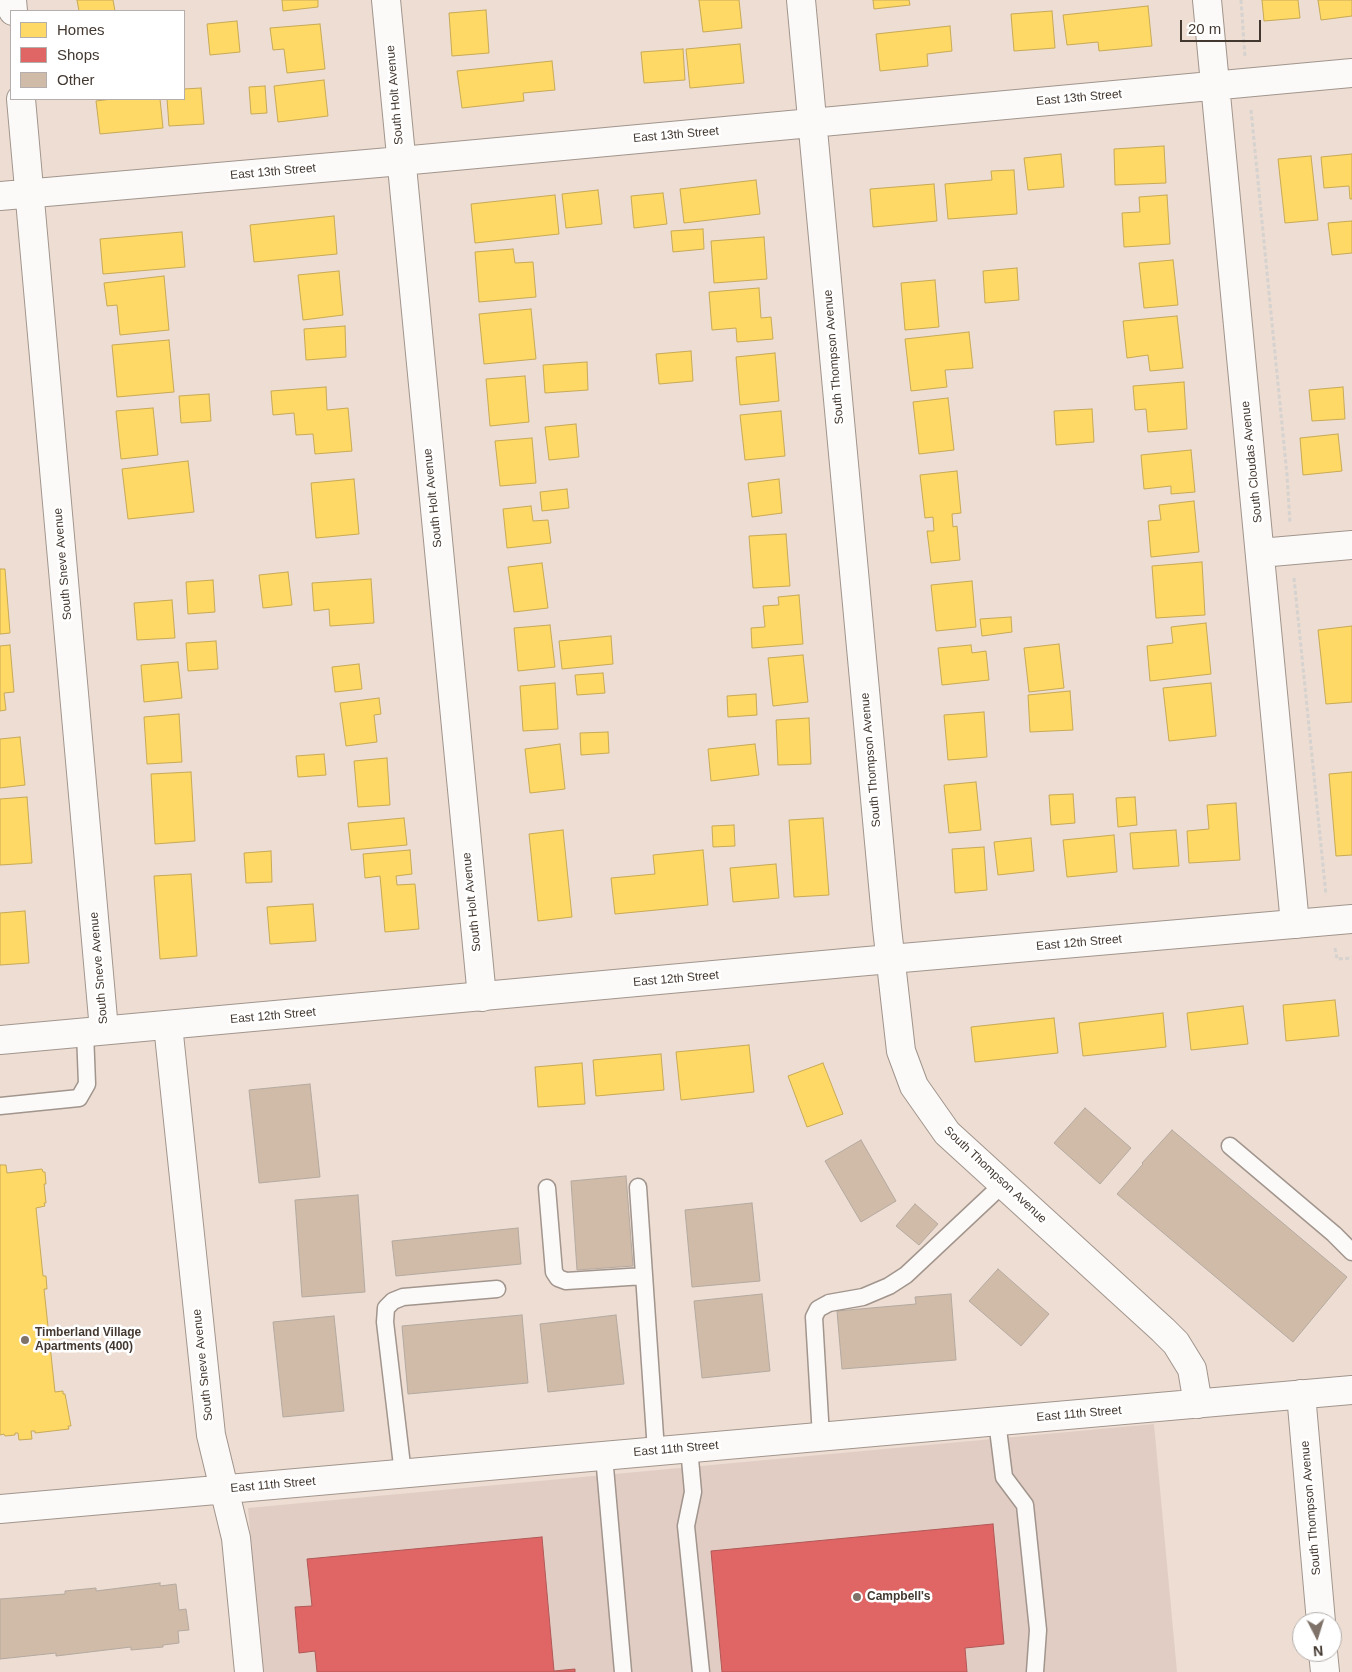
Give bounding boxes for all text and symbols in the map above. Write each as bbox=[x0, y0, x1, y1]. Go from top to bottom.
legend bbox=[10, 10, 185, 100]
scale bar bbox=[1182, 10, 1263, 42]
text: 20 m bbox=[1188, 20, 1221, 37]
text: Homes bbox=[57, 21, 105, 38]
street label: South Holt Avenue bbox=[383, 45, 407, 145]
text: Shops bbox=[57, 46, 100, 63]
text: Other bbox=[57, 71, 95, 88]
street label: East 13th Street bbox=[1036, 87, 1122, 109]
street label: East 13th Street bbox=[633, 124, 719, 146]
street label: East 13th Street bbox=[230, 161, 316, 183]
street label: South Thompson Avenue bbox=[821, 289, 847, 425]
street label: South Cloudas Avenue bbox=[1238, 400, 1266, 524]
street label: South Holt Avenue bbox=[421, 448, 445, 548]
street label: South Sneve Avenue bbox=[51, 507, 75, 621]
street label: South Thompson Avenue bbox=[858, 692, 884, 828]
street label: South Holt Avenue bbox=[460, 852, 484, 952]
street label: South Sneve Avenue bbox=[87, 911, 111, 1025]
street label: East 12th Street bbox=[1036, 932, 1122, 954]
street label: East 12th Street bbox=[633, 968, 719, 990]
street label: East 12th Street bbox=[230, 1005, 316, 1027]
street label: South Thompson Avenue bbox=[941, 1124, 1049, 1226]
street label: South Sneve Avenue bbox=[190, 1308, 216, 1422]
place label: Timberland Village Apartments (400) bbox=[35, 1326, 141, 1354]
marker: Timberland Village Apartments (400) bbox=[19, 1334, 31, 1346]
street label: East 11th Street bbox=[1036, 1403, 1122, 1425]
street label: East 11th Street bbox=[633, 1438, 719, 1460]
street label: South Thompson Avenue bbox=[1298, 1440, 1324, 1576]
street label: East 11th Street bbox=[230, 1474, 316, 1496]
place label: Campbell's bbox=[867, 1590, 931, 1604]
marker: Campbell's bbox=[851, 1591, 863, 1603]
north arrow bbox=[1292, 1612, 1342, 1662]
text: N bbox=[1312, 1643, 1324, 1659]

